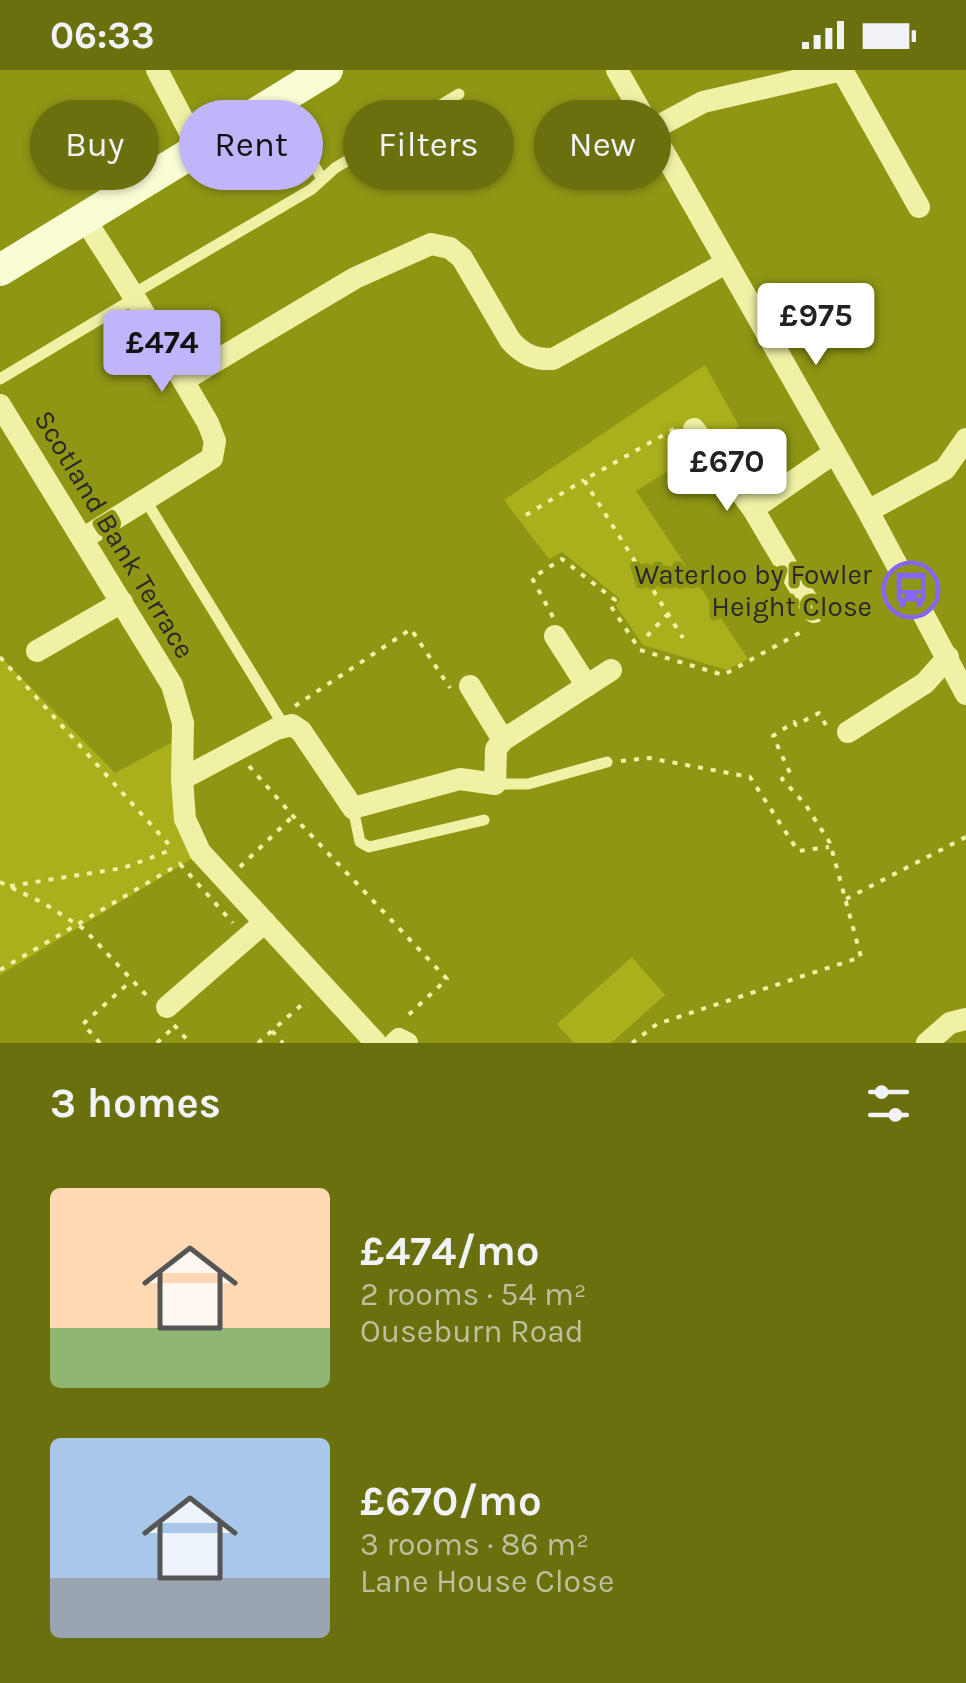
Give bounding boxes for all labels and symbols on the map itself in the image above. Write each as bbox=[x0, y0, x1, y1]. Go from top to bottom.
pin: £975 bbox=[757, 283, 875, 368]
pin: £474 bbox=[103, 310, 221, 395]
street label: Scotland Bank Terrace bbox=[27, 404, 202, 664]
pin: £670 bbox=[668, 429, 786, 514]
place label: Waterloo by Fowler Height Close bbox=[634, 558, 873, 623]
bus stop icon: Waterloo by Fowler Height Close bbox=[881, 560, 941, 620]

